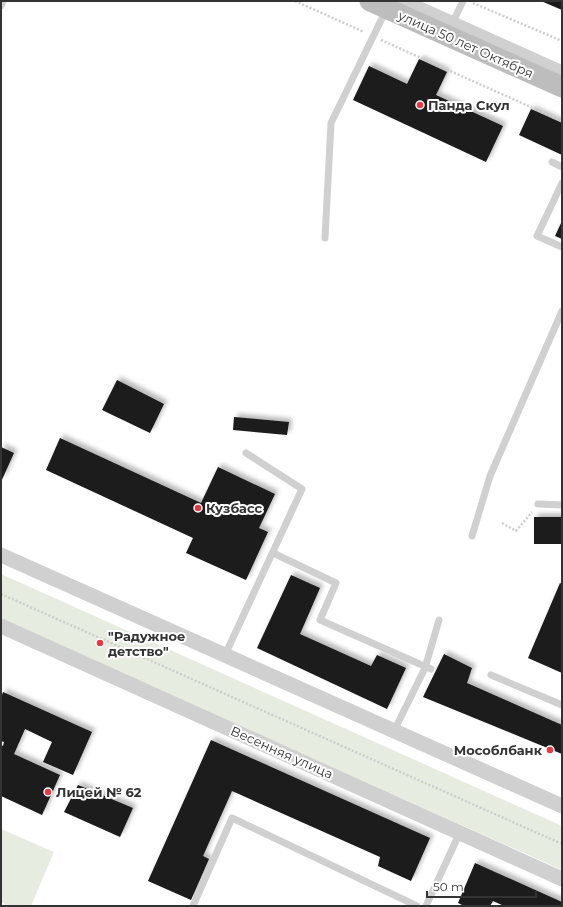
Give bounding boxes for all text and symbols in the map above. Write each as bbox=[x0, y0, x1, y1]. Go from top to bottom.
street label: улица 50 лет Октября bbox=[395, 7, 536, 81]
place label: Панда Скул bbox=[428, 97, 510, 113]
marker: Панда Скул bbox=[415, 100, 425, 110]
place label: Кузбасс bbox=[206, 500, 262, 516]
marker: Кузбасс bbox=[193, 503, 203, 513]
place label: "Радужное детство" bbox=[108, 628, 185, 659]
marker: "Радужное детство" bbox=[95, 638, 105, 648]
street label: Весенняя улица bbox=[228, 722, 336, 782]
place label: Мособлбанк bbox=[454, 742, 543, 758]
marker: Мособлбанк bbox=[545, 745, 555, 755]
place label: Лицей № 62 bbox=[56, 784, 142, 800]
marker: Лицей № 62 bbox=[43, 787, 53, 797]
scale bar bbox=[427, 873, 536, 899]
text: 50 m bbox=[433, 879, 464, 894]

